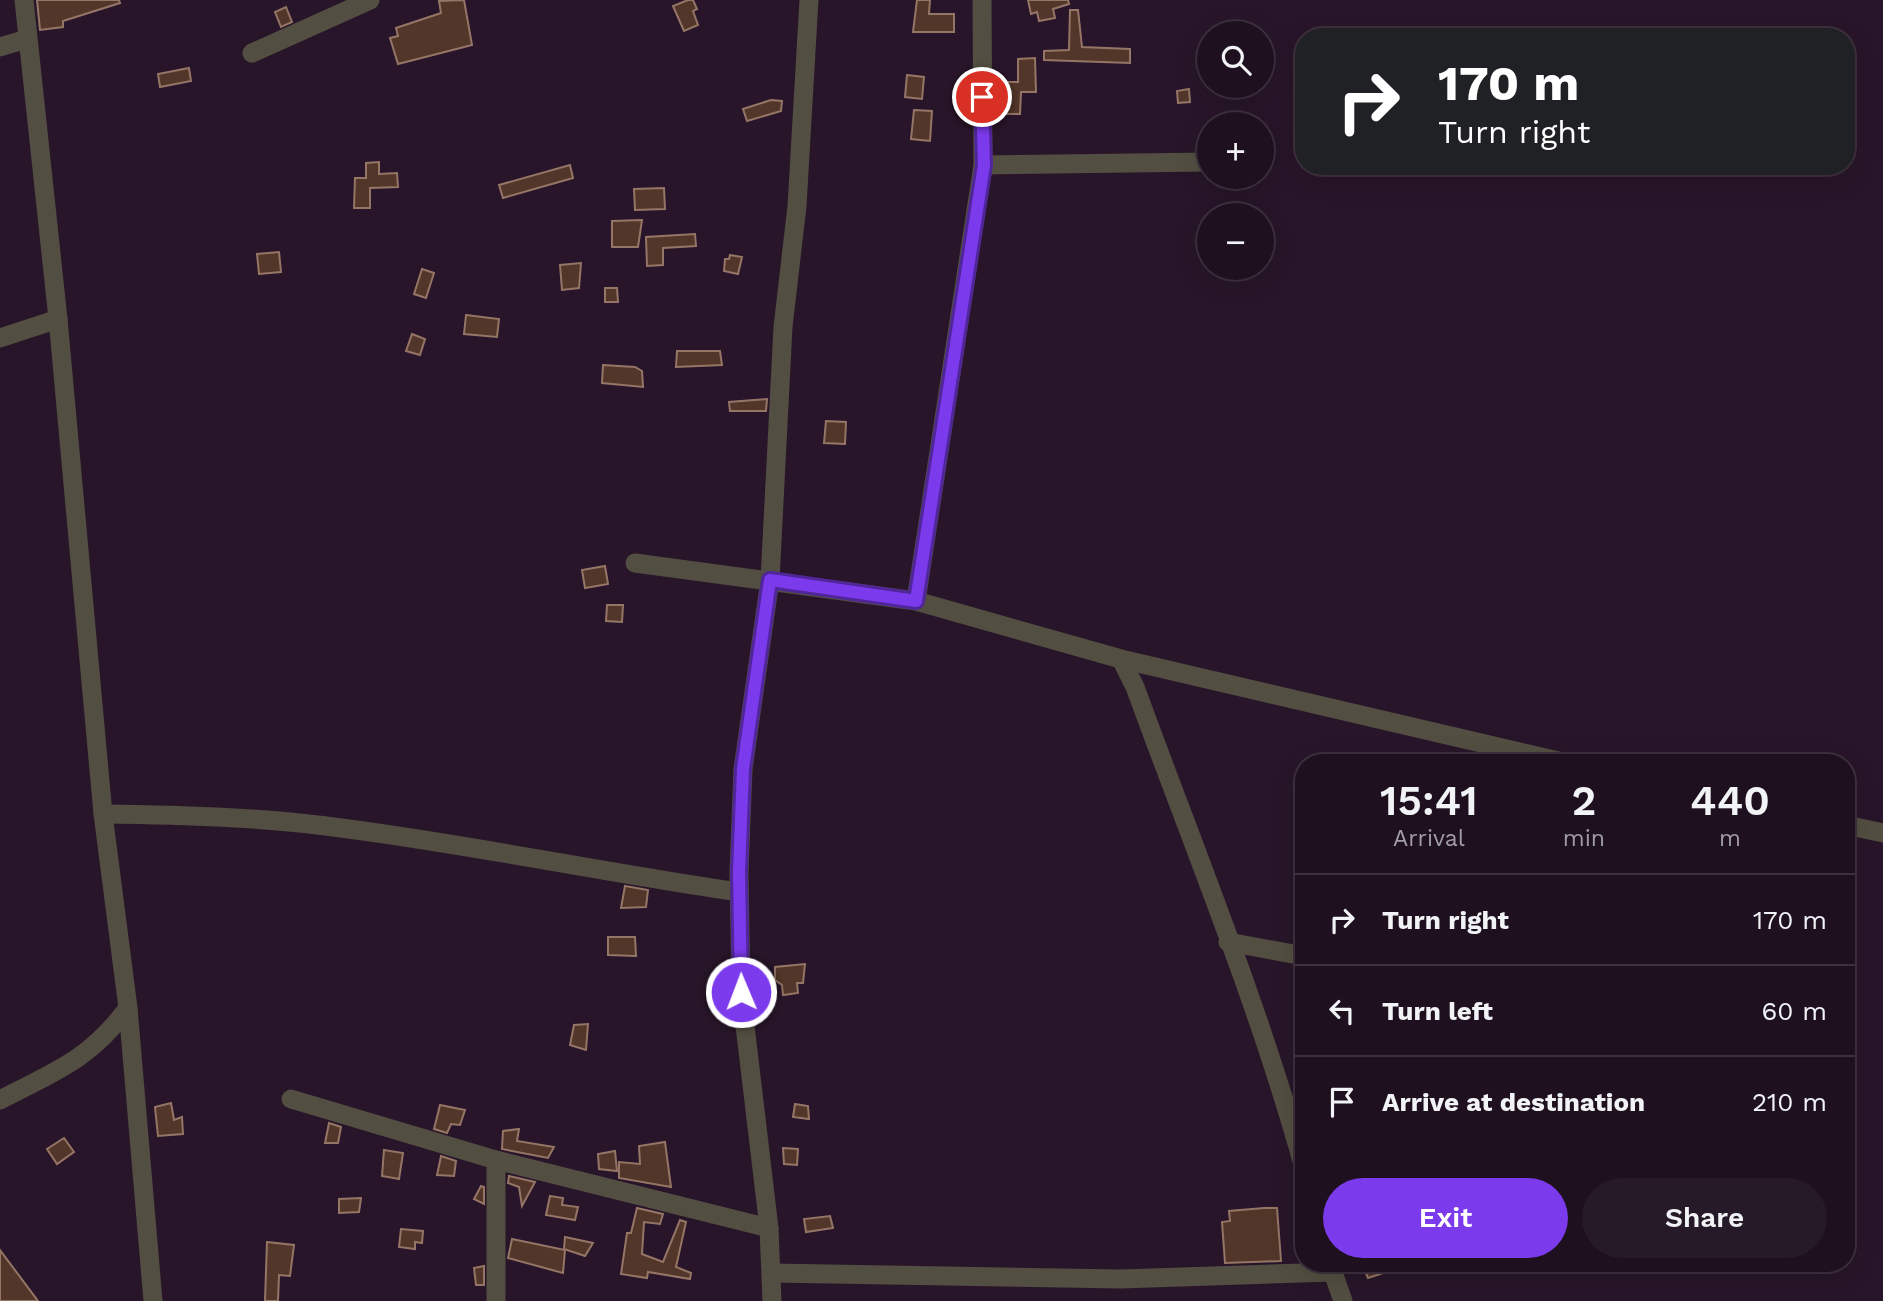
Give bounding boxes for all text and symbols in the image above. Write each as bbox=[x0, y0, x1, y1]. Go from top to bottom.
map controls bbox=[1197, 21, 1274, 280]
button: search bbox=[1197, 21, 1274, 98]
text: 170 m bbox=[1438, 54, 1579, 112]
icon: right bbox=[1323, 56, 1414, 147]
pin bbox=[952, 67, 1012, 127]
icon: arrive bbox=[963, 78, 1001, 116]
button: + bbox=[1197, 112, 1274, 189]
text: Turn right bbox=[1438, 113, 1590, 151]
button: − bbox=[1197, 203, 1274, 280]
text: 15:41 bbox=[1380, 776, 1478, 825]
text: 2 bbox=[1571, 776, 1596, 825]
text: 440 bbox=[1690, 776, 1770, 825]
text: Arrival bbox=[1393, 825, 1465, 852]
text: min bbox=[1563, 825, 1605, 852]
text: m bbox=[1719, 825, 1741, 852]
icon: right bbox=[1323, 901, 1361, 939]
text: Turn right bbox=[1382, 905, 1509, 935]
text: 170 m bbox=[1753, 905, 1827, 935]
position arrow bbox=[704, 955, 778, 1029]
icon: left bbox=[1323, 992, 1361, 1030]
text: Turn left bbox=[1382, 996, 1493, 1026]
text: 60 m bbox=[1761, 996, 1827, 1026]
icon: arrive bbox=[1323, 1083, 1361, 1121]
text: Arrive at destination bbox=[1382, 1087, 1645, 1117]
text: 210 m bbox=[1752, 1087, 1827, 1117]
button: Exit bbox=[1323, 1178, 1568, 1258]
button: Share bbox=[1582, 1178, 1827, 1258]

